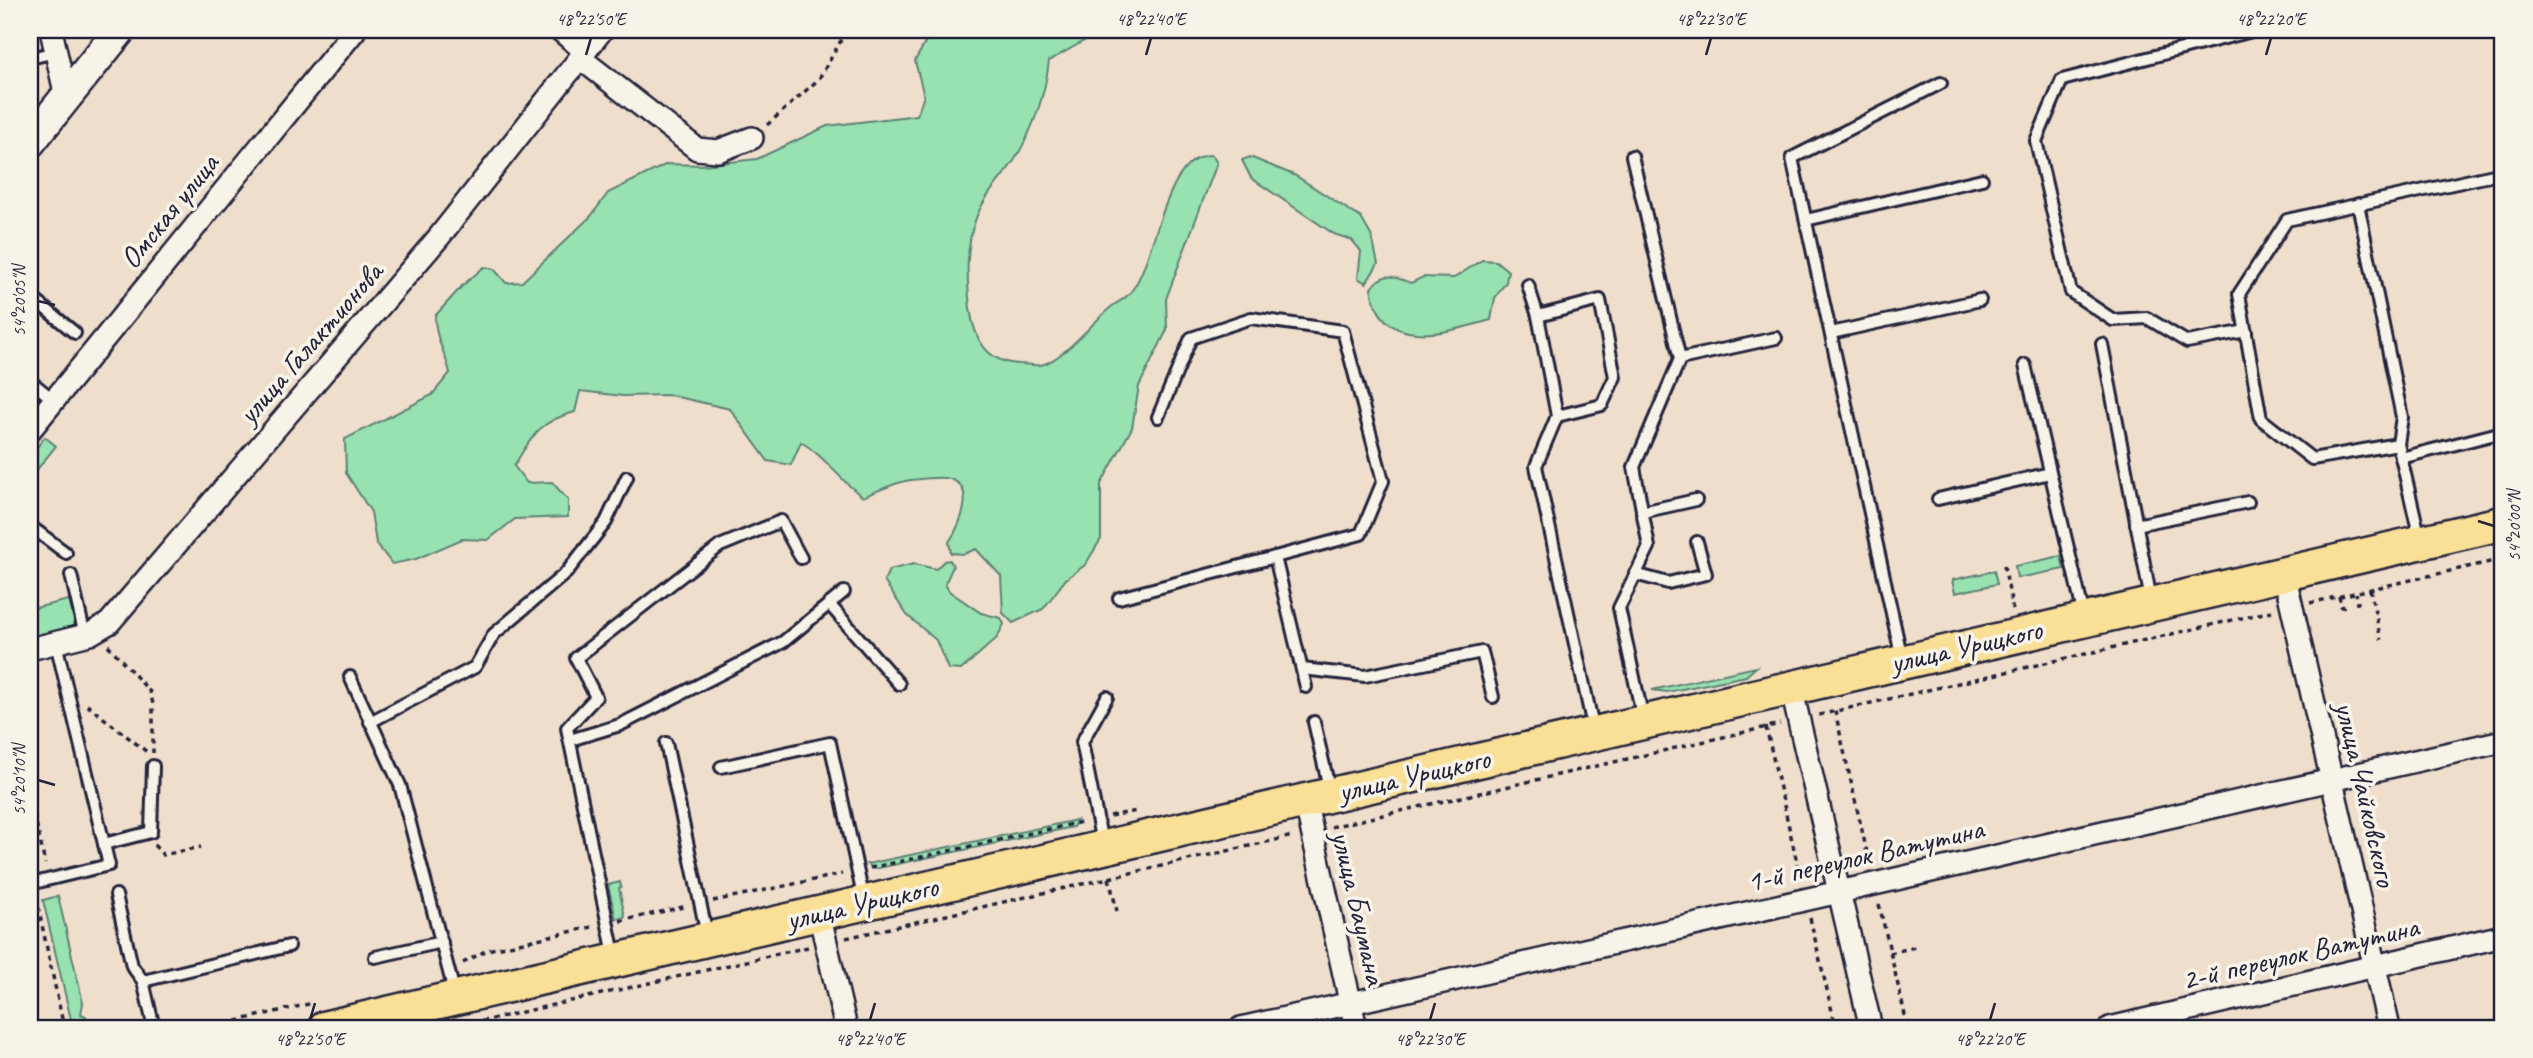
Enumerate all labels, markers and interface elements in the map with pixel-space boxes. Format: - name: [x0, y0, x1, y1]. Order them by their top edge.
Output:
- text: 48°22'50"E: [556, 8, 628, 30]
- text: 48°22'40"E: [1116, 8, 1188, 30]
- text: 48°22'30"E: [1676, 8, 1748, 30]
- text: 48°22'20"E: [2236, 8, 2308, 30]
- street label: Омская улица: [111, 144, 228, 276]
- street label: улица Галактионова: [228, 252, 393, 434]
- text: 54°20'05"N: [8, 262, 30, 336]
- text: 54°20'00"N: [2503, 487, 2525, 561]
- street label: улица Урицкого: [1885, 610, 2047, 682]
- street label: улица Чайковского: [2326, 696, 2406, 891]
- street label: улица Урицкого: [1333, 739, 1495, 811]
- text: 54°20'10"N: [8, 741, 30, 815]
- street label: 1-й переулок Ватутина: [1743, 809, 1989, 901]
- street label: улица Баумана: [1322, 825, 1396, 991]
- street label: улица Урицкого: [781, 867, 943, 939]
- street label: 2-й переулок Ватутина: [2178, 907, 2424, 999]
- text: 48°22'50"E: [275, 1028, 347, 1050]
- text: 48°22'40"E: [835, 1028, 907, 1050]
- text: 48°22'30"E: [1395, 1028, 1467, 1050]
- text: 48°22'20"E: [1955, 1028, 2027, 1050]

